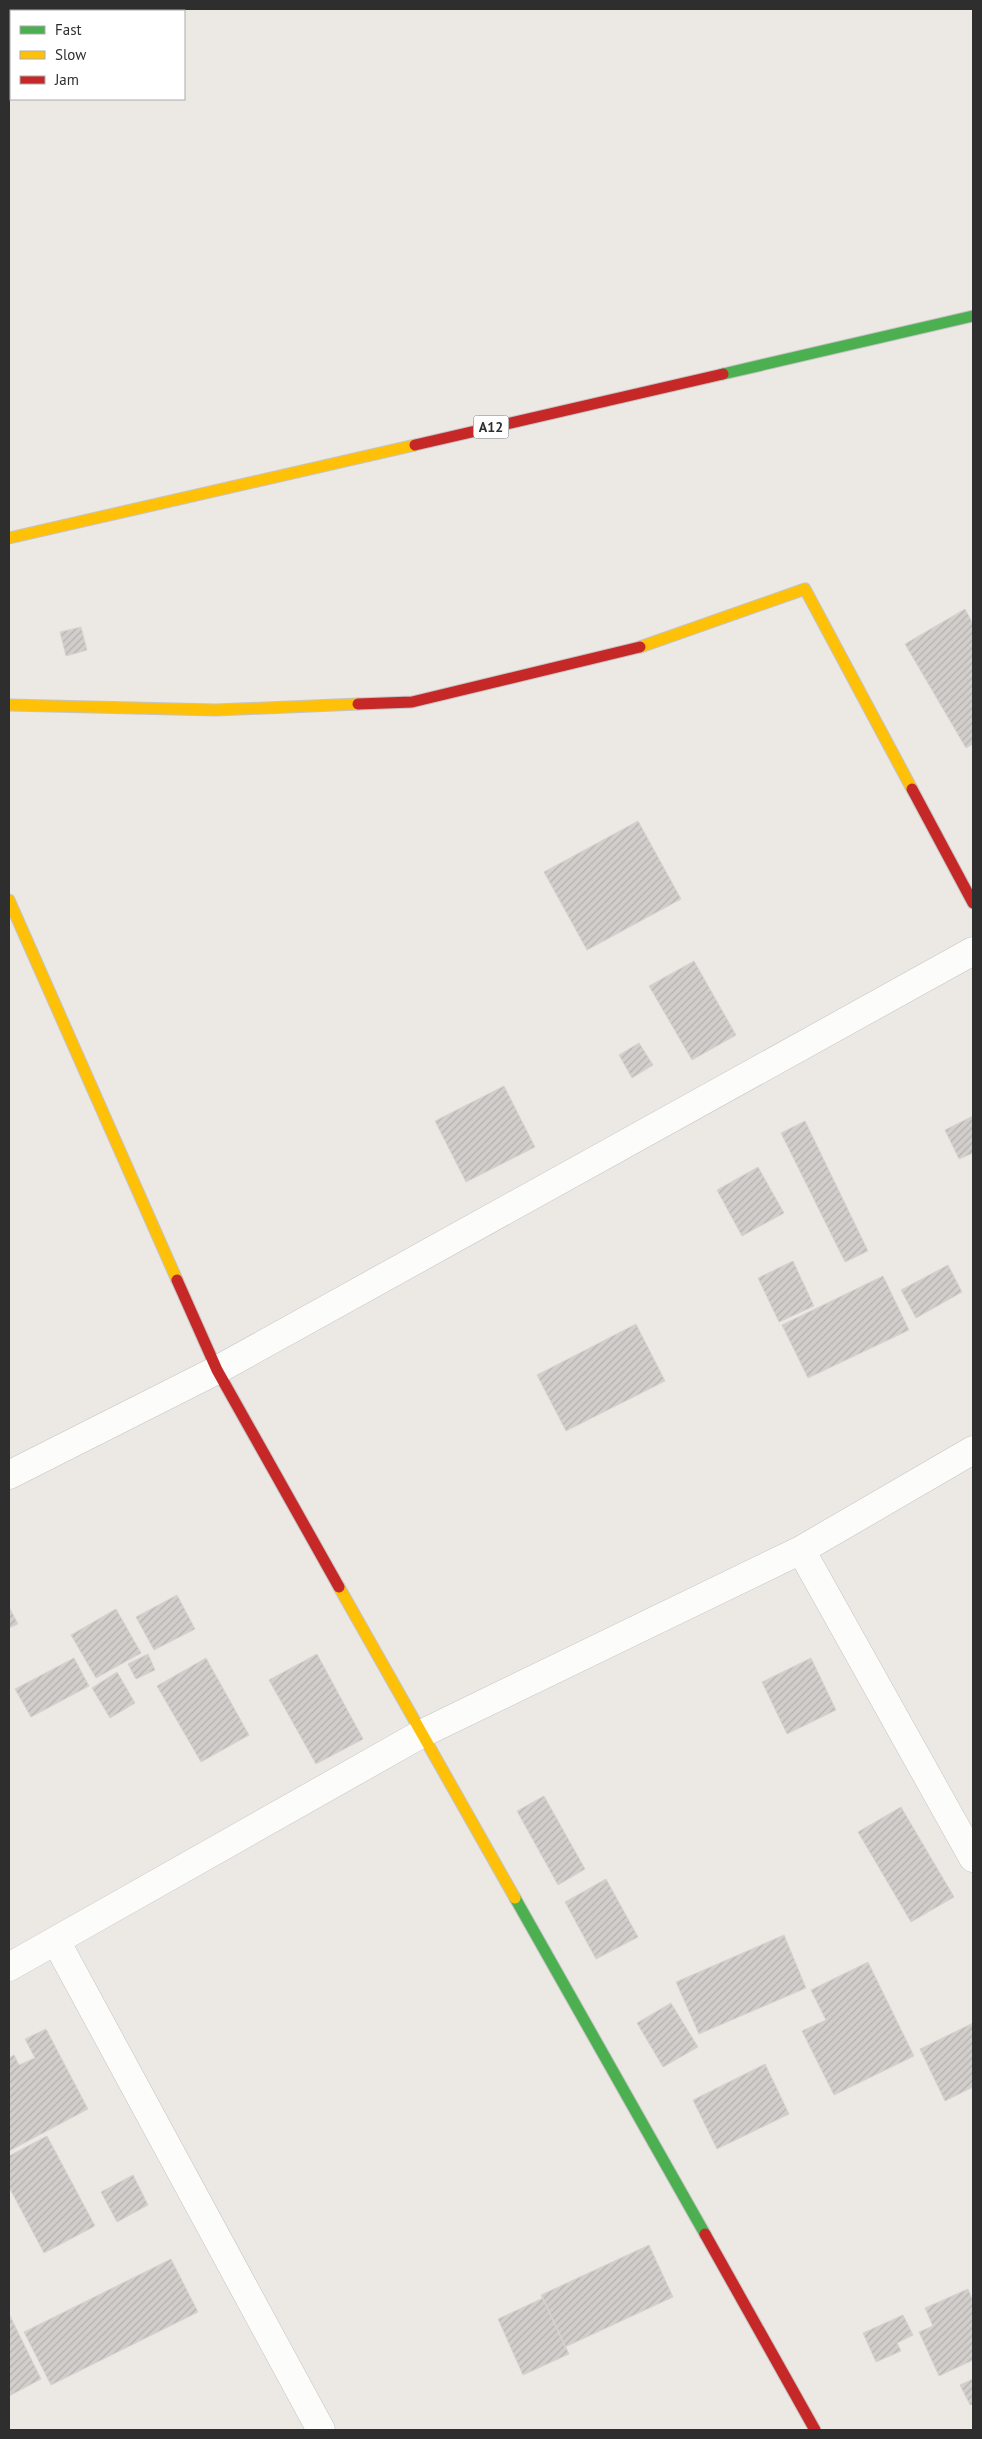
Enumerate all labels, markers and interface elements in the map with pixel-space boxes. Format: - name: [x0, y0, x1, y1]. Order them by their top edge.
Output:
- legend: [10, 10, 185, 100]
- text: Fast: [55, 20, 82, 39]
- text: Slow: [55, 45, 86, 64]
- text: Jam: [54, 70, 79, 89]
- road number: A12: [474, 416, 508, 438]

